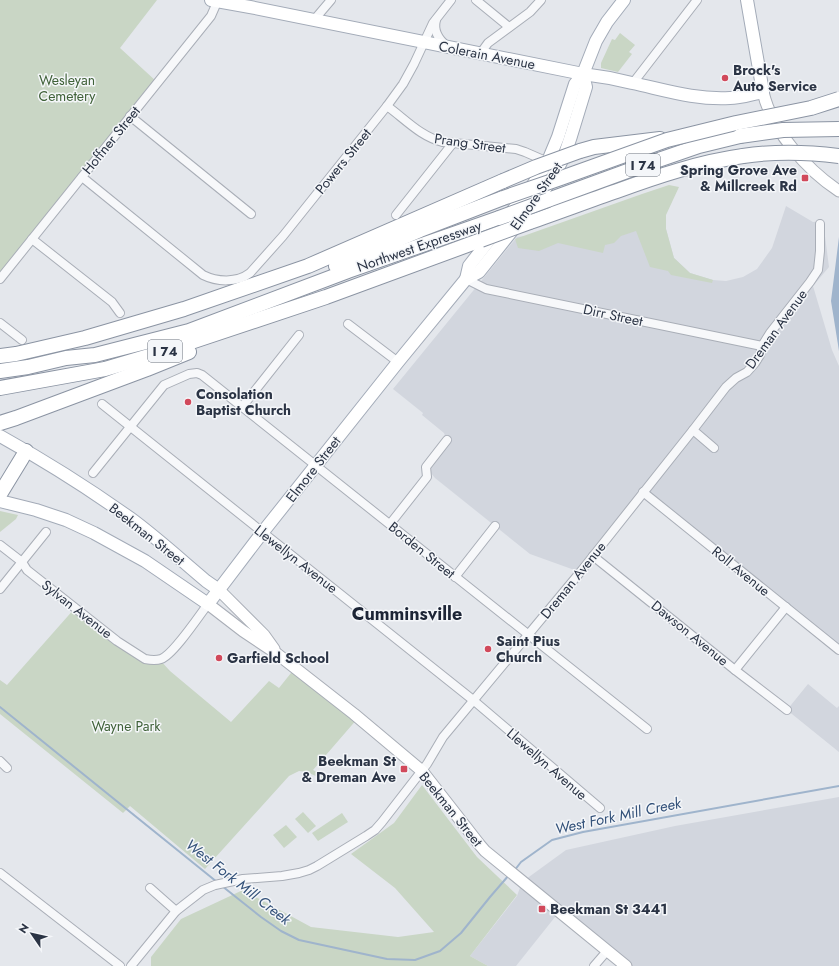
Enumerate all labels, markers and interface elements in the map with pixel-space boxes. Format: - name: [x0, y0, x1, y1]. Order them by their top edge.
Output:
- street label: Colerain Avenue: [437, 36, 537, 74]
- place label: Brock's Auto Service: [732, 60, 817, 96]
- park label: Wesleyan Cemetery: [39, 70, 96, 106]
- marker: Brock's Auto Service: [720, 73, 730, 83]
- street label: Hoffner Street: [77, 101, 145, 178]
- street label: Powers Street: [310, 123, 376, 198]
- street label: Prang Street: [433, 128, 508, 158]
- road number: I 74: [626, 154, 660, 176]
- street label: Elmore Street: [505, 157, 567, 234]
- place label: Spring Grove Ave & Millcreek Rd: [680, 160, 797, 196]
- marker: Spring Grove Ave & Millcreek Rd: [800, 173, 810, 183]
- street label: Northwest Expressway: [354, 215, 485, 277]
- street label: Dreman Avenue: [740, 285, 812, 373]
- street label: Dirr Street: [581, 299, 645, 331]
- road number: I 74: [148, 340, 182, 362]
- place label: Consolation Baptist Church: [196, 384, 291, 420]
- marker: Consolation Baptist Church: [183, 397, 193, 407]
- street label: Elmore Street: [281, 431, 346, 506]
- street label: Beekman Street: [105, 498, 190, 570]
- street label: Borden Street: [384, 517, 460, 583]
- street label: Llewellyn Avenue: [250, 520, 342, 598]
- street label: Dreman Avenue: [536, 537, 610, 623]
- street label: Roll Avenue: [708, 541, 774, 601]
- street label: Sylvan Avenue: [37, 575, 117, 643]
- street label: Dawson Avenue: [647, 596, 733, 670]
- district label: Cumminsville: [352, 601, 462, 627]
- place label: Saint Pius Church: [496, 631, 560, 667]
- marker: Saint Pius Church: [483, 644, 493, 654]
- place label: Garfield School: [227, 648, 329, 668]
- marker: Garfield School: [214, 653, 224, 663]
- park label: Wayne Park: [92, 716, 161, 736]
- street label: Llewellyn Avenue: [502, 723, 592, 805]
- place label: Beekman St & Dreman Ave: [301, 751, 397, 787]
- marker: Beekman St & Dreman Ave: [399, 764, 409, 774]
- street label: Beekman Street: [415, 767, 488, 851]
- water label: West Fork Mill Creek: [553, 792, 684, 840]
- water label: West Fork Mill Creek: [181, 834, 296, 930]
- place label: Beekman St 3441: [550, 899, 667, 919]
- marker: Beekman St 3441: [537, 904, 547, 914]
- north arrow: [12, 914, 52, 954]
- text: N: [15, 920, 33, 937]

